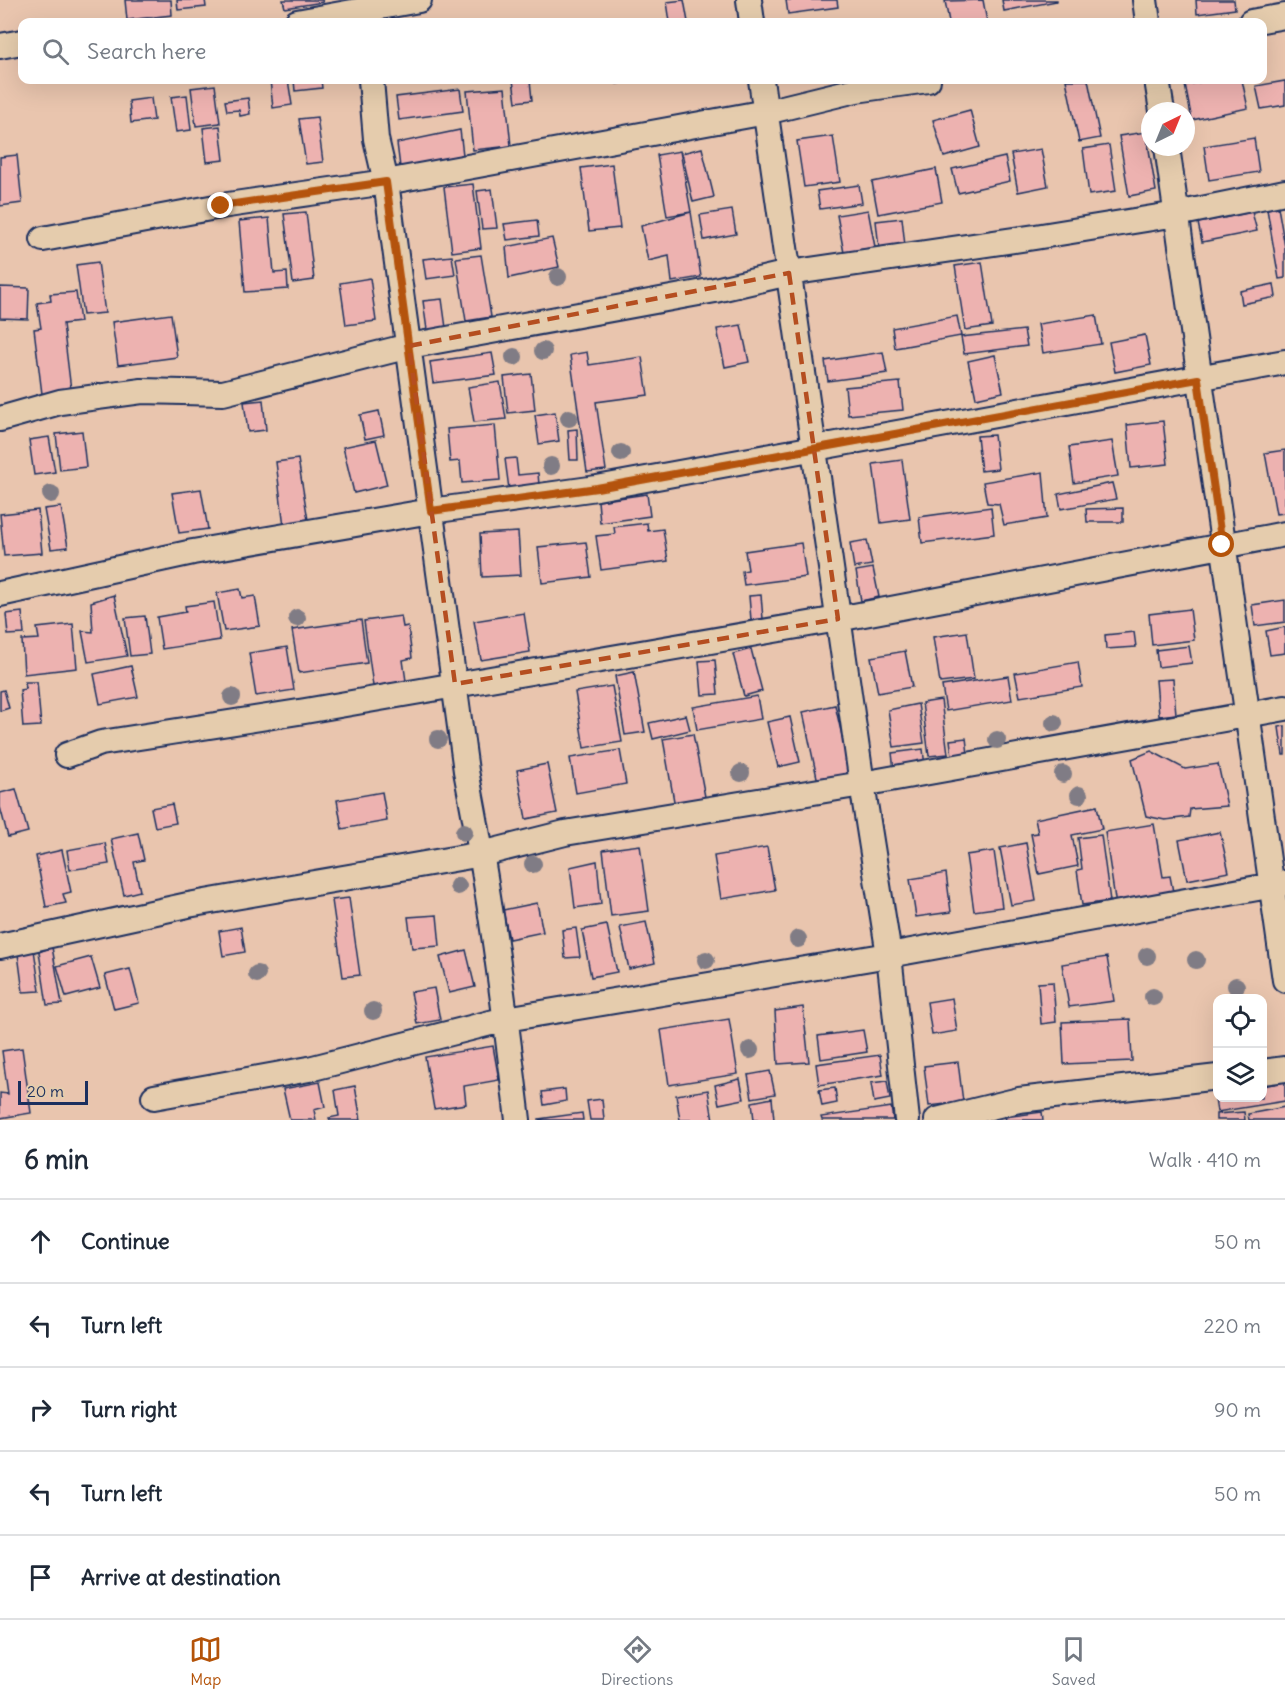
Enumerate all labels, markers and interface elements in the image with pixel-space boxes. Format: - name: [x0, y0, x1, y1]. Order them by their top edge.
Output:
- search box: [18, 18, 1267, 84]
- icon: search: [39, 35, 72, 68]
- text: Search here: [87, 37, 206, 65]
- north arrow: [1141, 102, 1195, 156]
- route end: [207, 192, 233, 218]
- route start: [1208, 531, 1234, 557]
- map controls: [1213, 994, 1267, 1102]
- button: locate: [1213, 994, 1267, 1048]
- button: layers: [1213, 1048, 1267, 1102]
- scale bar: [18, 1078, 88, 1106]
- text: 20 m: [27, 1081, 64, 1101]
- text: 6 min: [24, 1143, 89, 1176]
- text: Walk · 410 m: [1149, 1147, 1261, 1172]
- icon: ahead: [24, 1225, 57, 1258]
- text: Continue: [81, 1227, 170, 1255]
- text: 50 m: [1214, 1229, 1261, 1254]
- icon: left: [24, 1309, 57, 1342]
- text: Turn left: [81, 1311, 162, 1339]
- text: 220 m: [1204, 1313, 1261, 1338]
- icon: right: [24, 1393, 57, 1426]
- text: Turn right: [81, 1395, 177, 1423]
- text: 90 m: [1214, 1397, 1261, 1422]
- icon: left: [24, 1477, 57, 1510]
- text: Turn left: [81, 1479, 162, 1507]
- text: 50 m: [1214, 1481, 1261, 1506]
- icon: arrive: [24, 1561, 57, 1594]
- text: Arrive at destination: [81, 1563, 281, 1591]
- tab: Map: [189, 1633, 222, 1689]
- tab: Directions: [601, 1633, 673, 1689]
- tab: Saved: [1052, 1633, 1096, 1689]

